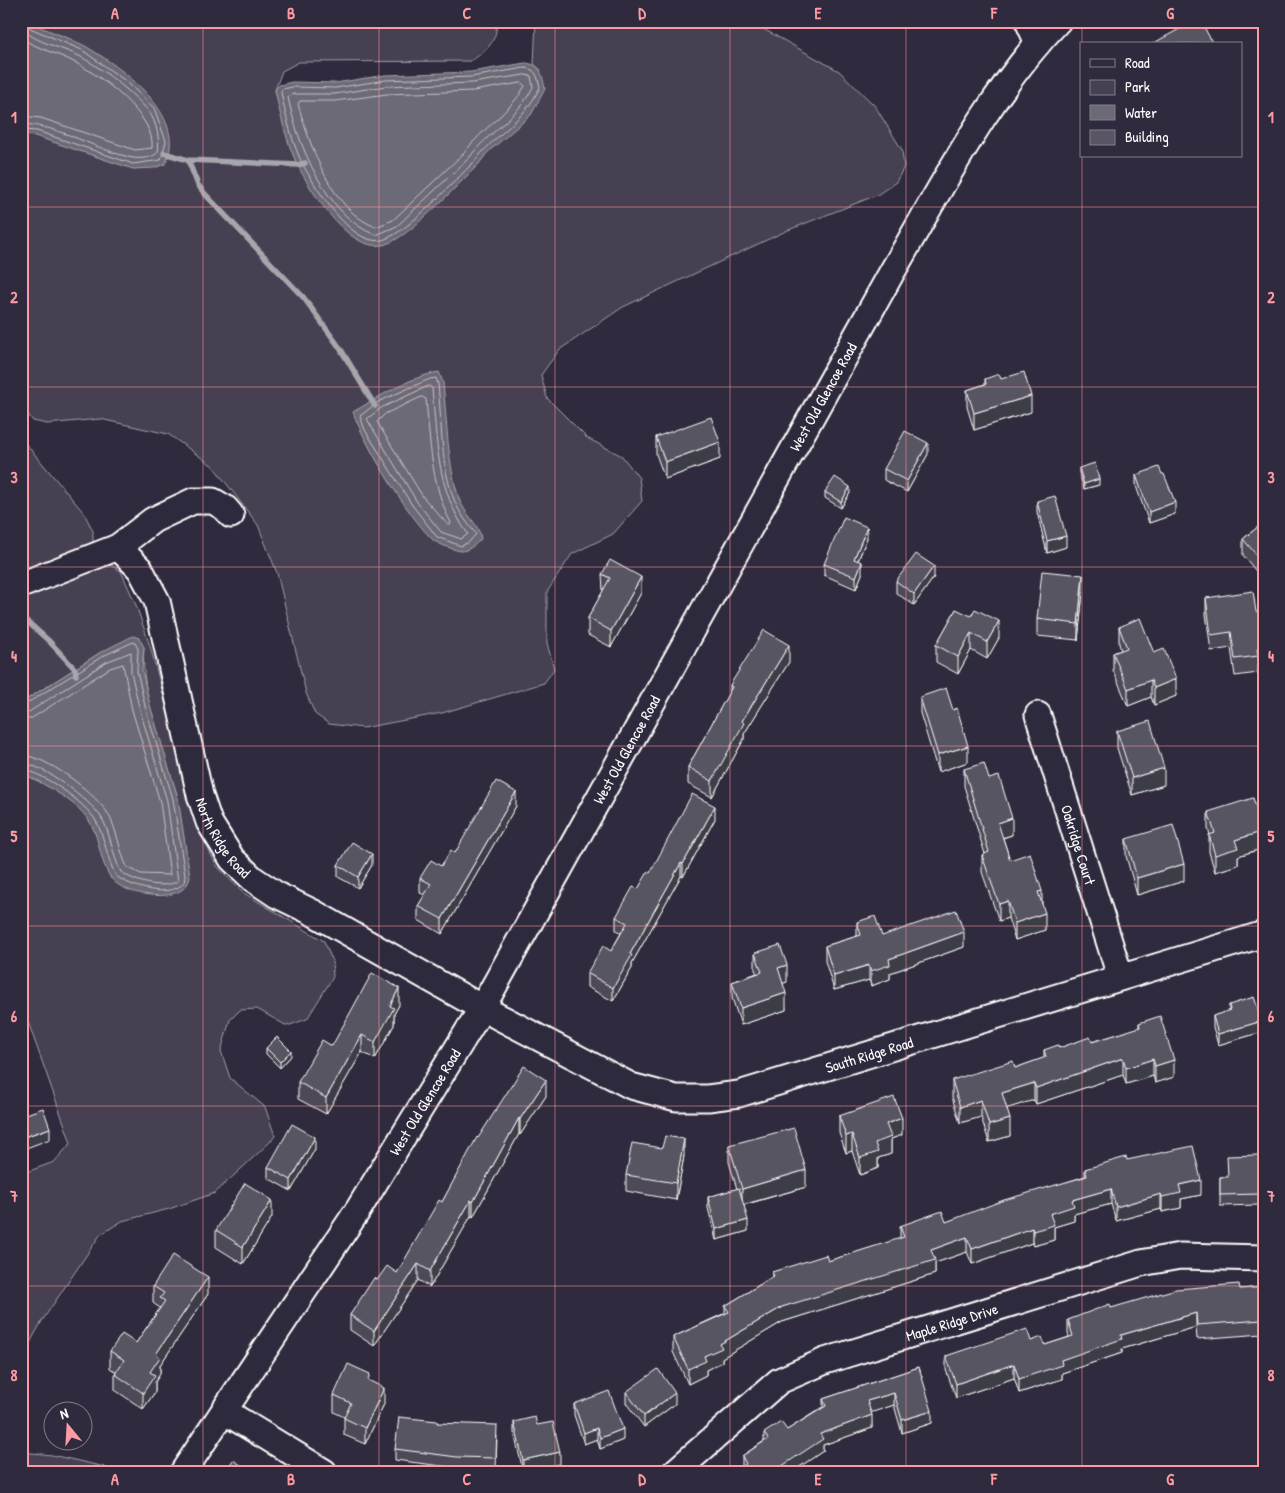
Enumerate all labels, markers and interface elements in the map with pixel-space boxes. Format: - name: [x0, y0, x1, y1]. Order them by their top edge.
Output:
- text: A: [111, 2, 119, 24]
- text: B: [287, 2, 295, 24]
- text: C: [463, 2, 472, 24]
- text: D: [638, 2, 646, 24]
- text: E: [814, 2, 822, 24]
- text: F: [990, 2, 998, 24]
- text: G: [1166, 2, 1174, 24]
- legend: [1080, 42, 1242, 158]
- text: Road: [1125, 52, 1150, 73]
- text: Park: [1125, 76, 1150, 97]
- text: Water: [1125, 102, 1157, 123]
- text: 1: [11, 106, 17, 128]
- text: 1: [1268, 106, 1274, 128]
- text: Building: [1125, 126, 1169, 147]
- text: 2: [10, 286, 18, 308]
- text: 2: [1267, 286, 1275, 308]
- street label: West Old Glencoe Road: [784, 338, 861, 455]
- text: 3: [10, 466, 18, 488]
- text: 3: [1267, 466, 1275, 488]
- text: 4: [11, 645, 17, 667]
- text: 4: [1268, 645, 1274, 667]
- street label: West Old Glencoe Road: [587, 691, 665, 808]
- street label: North Ridge Road: [191, 795, 256, 882]
- street label: Oakridge Court: [1056, 802, 1101, 888]
- text: 5: [11, 825, 18, 847]
- text: 5: [1268, 825, 1275, 847]
- text: 6: [11, 1005, 18, 1027]
- text: 6: [1268, 1005, 1275, 1027]
- street label: South Ridge Road: [823, 1031, 916, 1078]
- street label: West Old Glencoe Road: [384, 1045, 465, 1159]
- text: 7: [9, 1185, 18, 1207]
- text: 7: [1266, 1185, 1275, 1207]
- street label: Maple Ridge Drive: [903, 1298, 1000, 1346]
- text: 8: [11, 1364, 18, 1386]
- text: 8: [1268, 1364, 1275, 1386]
- north arrow: [42, 1400, 92, 1450]
- text: N: [57, 1403, 71, 1423]
- text: A: [111, 1468, 119, 1490]
- text: B: [287, 1468, 295, 1490]
- text: C: [463, 1468, 472, 1490]
- text: D: [638, 1468, 646, 1490]
- text: E: [814, 1468, 822, 1490]
- text: F: [990, 1468, 998, 1490]
- text: G: [1166, 1468, 1174, 1490]

